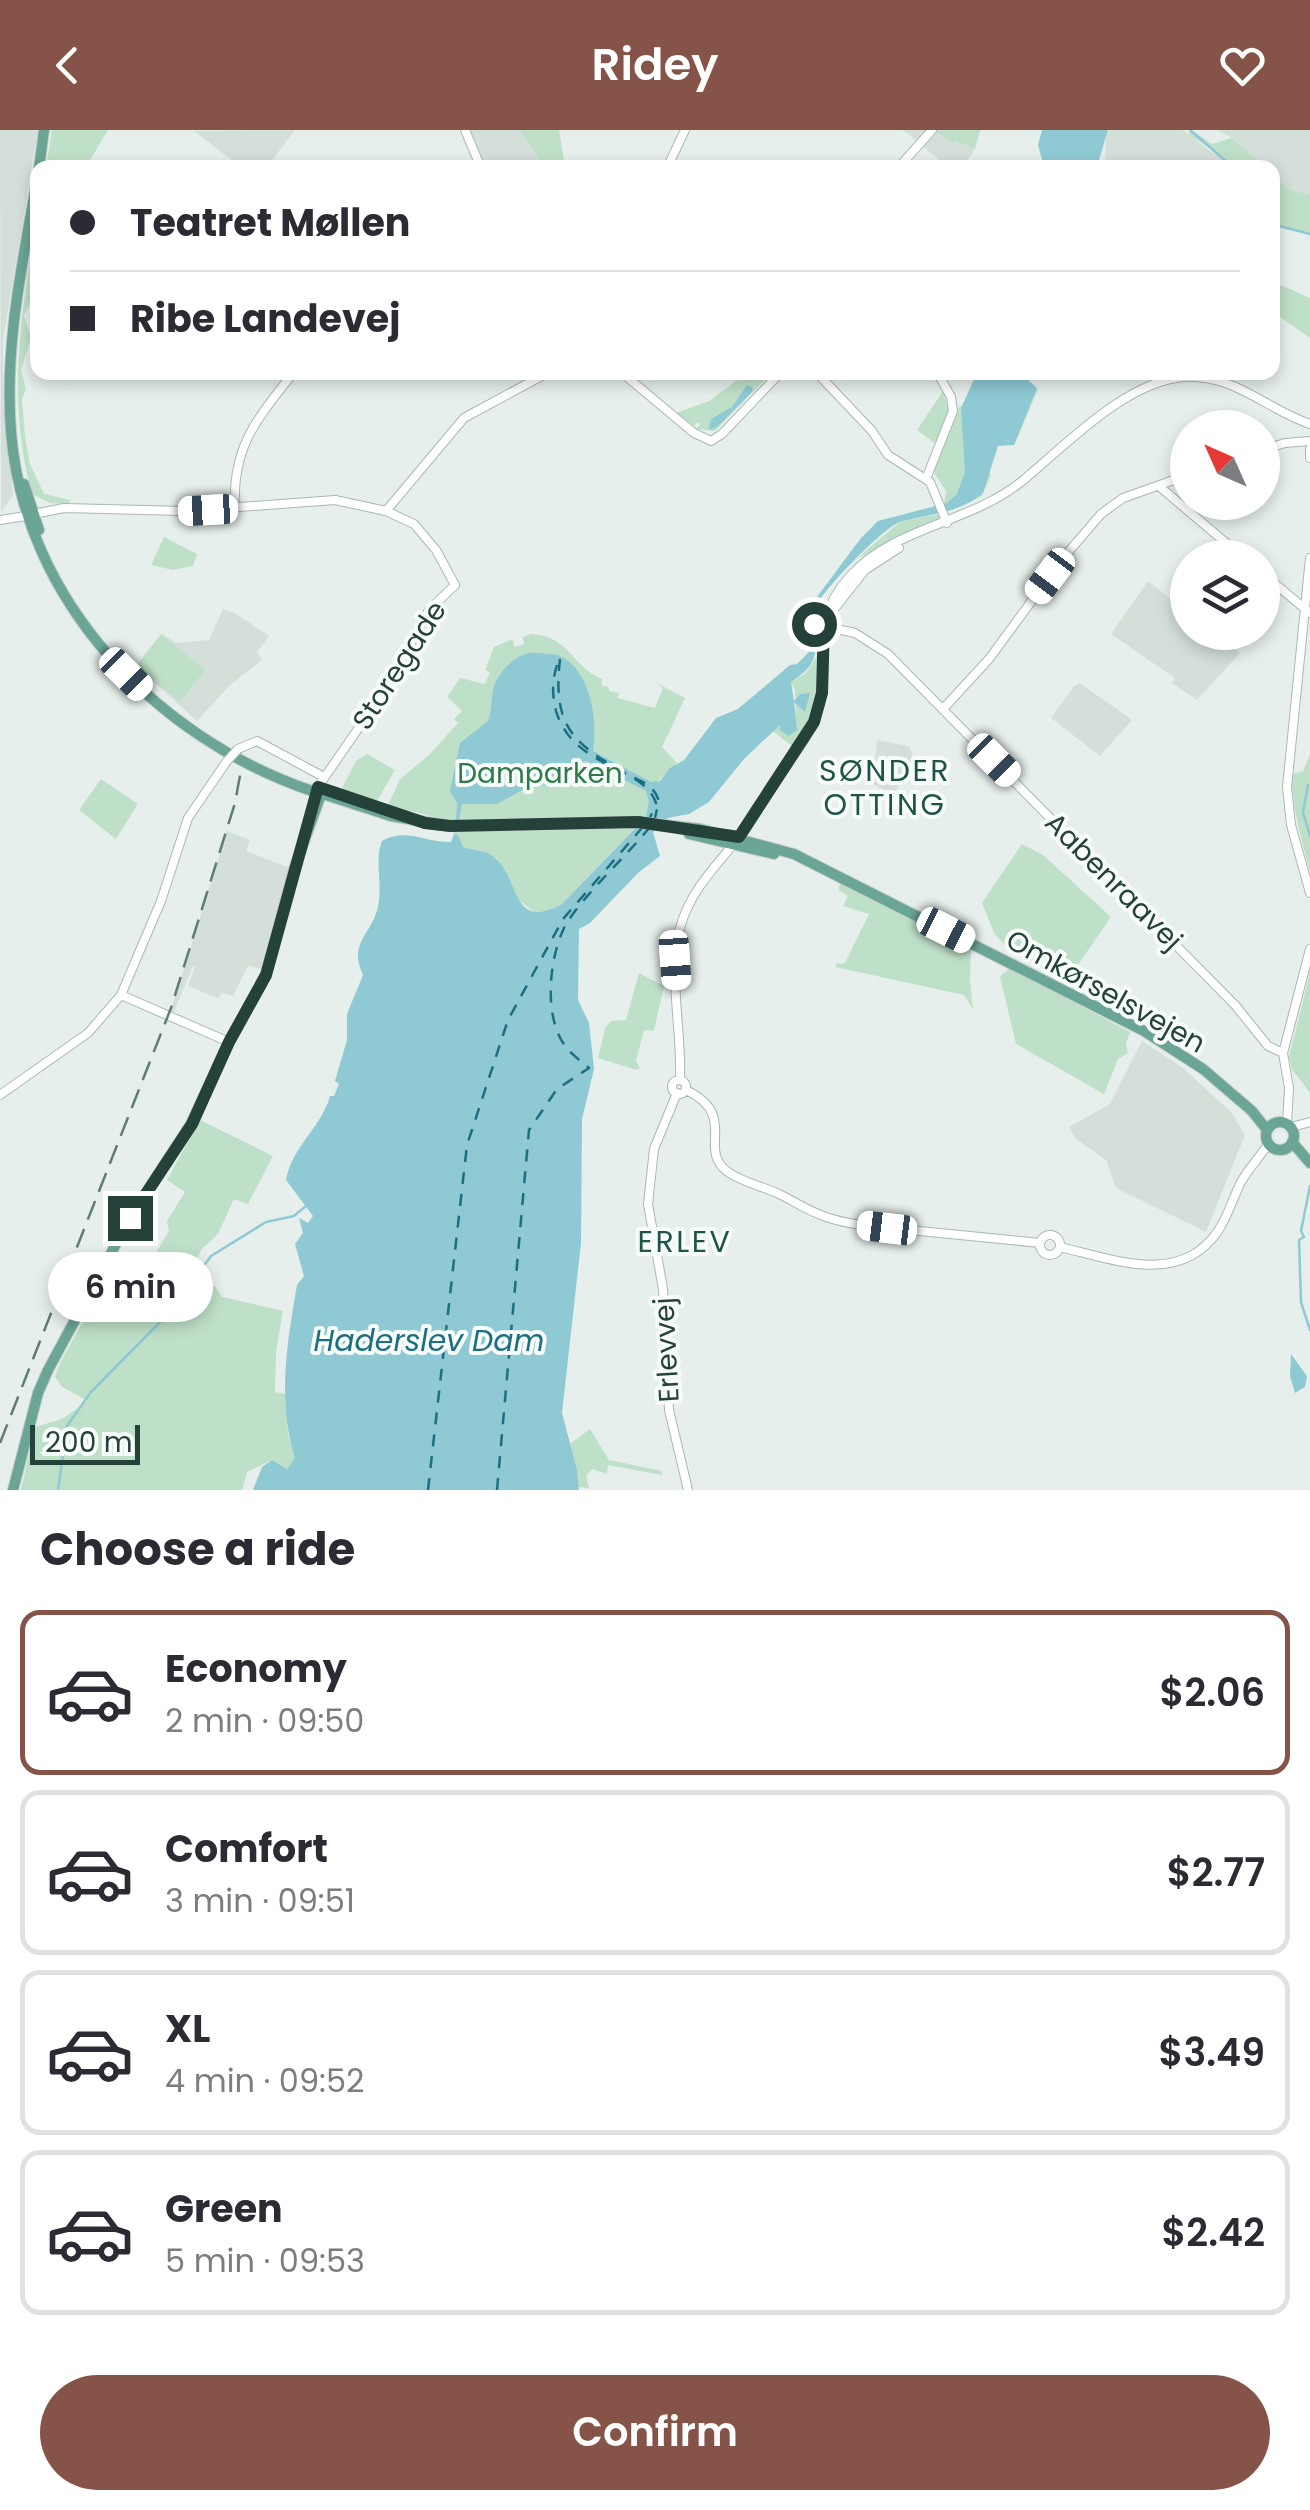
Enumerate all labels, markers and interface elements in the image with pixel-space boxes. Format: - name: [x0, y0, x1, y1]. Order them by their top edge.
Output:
- text: Ridey: [592, 33, 718, 96]
- icon: back: [40, 38, 95, 93]
- icon: heart: [1215, 38, 1270, 93]
- text: Teatret Møllen: [130, 196, 410, 249]
- text: Ribe Landevej: [130, 292, 400, 345]
- north arrow: [1170, 410, 1280, 520]
- map controls: [1170, 410, 1280, 650]
- car: [177, 493, 239, 527]
- button: layers: [1170, 540, 1280, 650]
- car: [1020, 543, 1080, 609]
- street label: Storegade: [343, 593, 456, 737]
- route start: [792, 602, 837, 647]
- car: [94, 642, 158, 706]
- car: [962, 728, 1026, 792]
- district label: SØNDER OTTING: [819, 749, 951, 826]
- park label: Damparken: [457, 754, 623, 793]
- street label: Aabenraavej: [1036, 804, 1191, 959]
- car: [912, 903, 980, 957]
- street label: Omkørselsvejen: [999, 920, 1212, 1062]
- car: [658, 929, 692, 991]
- route end: [108, 1196, 153, 1241]
- car: [855, 1209, 919, 1247]
- district label: ERLEV: [638, 1220, 732, 1263]
- callout: 6 min: [48, 1253, 212, 1323]
- text: 6 min: [85, 1264, 176, 1309]
- street label: Erlevvej: [644, 1297, 689, 1403]
- water label: Haderslev Dam: [314, 1319, 544, 1362]
- scale bar: [30, 1420, 140, 1464]
- text: 200 m: [45, 1423, 133, 1462]
- text: Choose a ride: [40, 1518, 355, 1581]
- text: Economy: [165, 1642, 347, 1695]
- icon: car: [45, 1648, 135, 1738]
- text: $2.06: [1160, 1666, 1265, 1719]
- text: 2 min · 09:50: [165, 1698, 364, 1743]
- text: Comfort: [165, 1822, 328, 1875]
- icon: car: [45, 1828, 135, 1918]
- text: $2.77: [1167, 1846, 1265, 1899]
- text: 3 min · 09:51: [165, 1878, 355, 1923]
- text: XL: [165, 2002, 210, 2055]
- icon: car: [45, 2008, 135, 2098]
- text: $3.49: [1159, 2026, 1265, 2079]
- text: 4 min · 09:52: [165, 2058, 364, 2103]
- text: Green: [165, 2182, 283, 2235]
- icon: car: [45, 2188, 135, 2278]
- text: $2.42: [1162, 2206, 1265, 2259]
- text: 5 min · 09:53: [165, 2238, 365, 2283]
- button: Confirm: [40, 2375, 1270, 2490]

